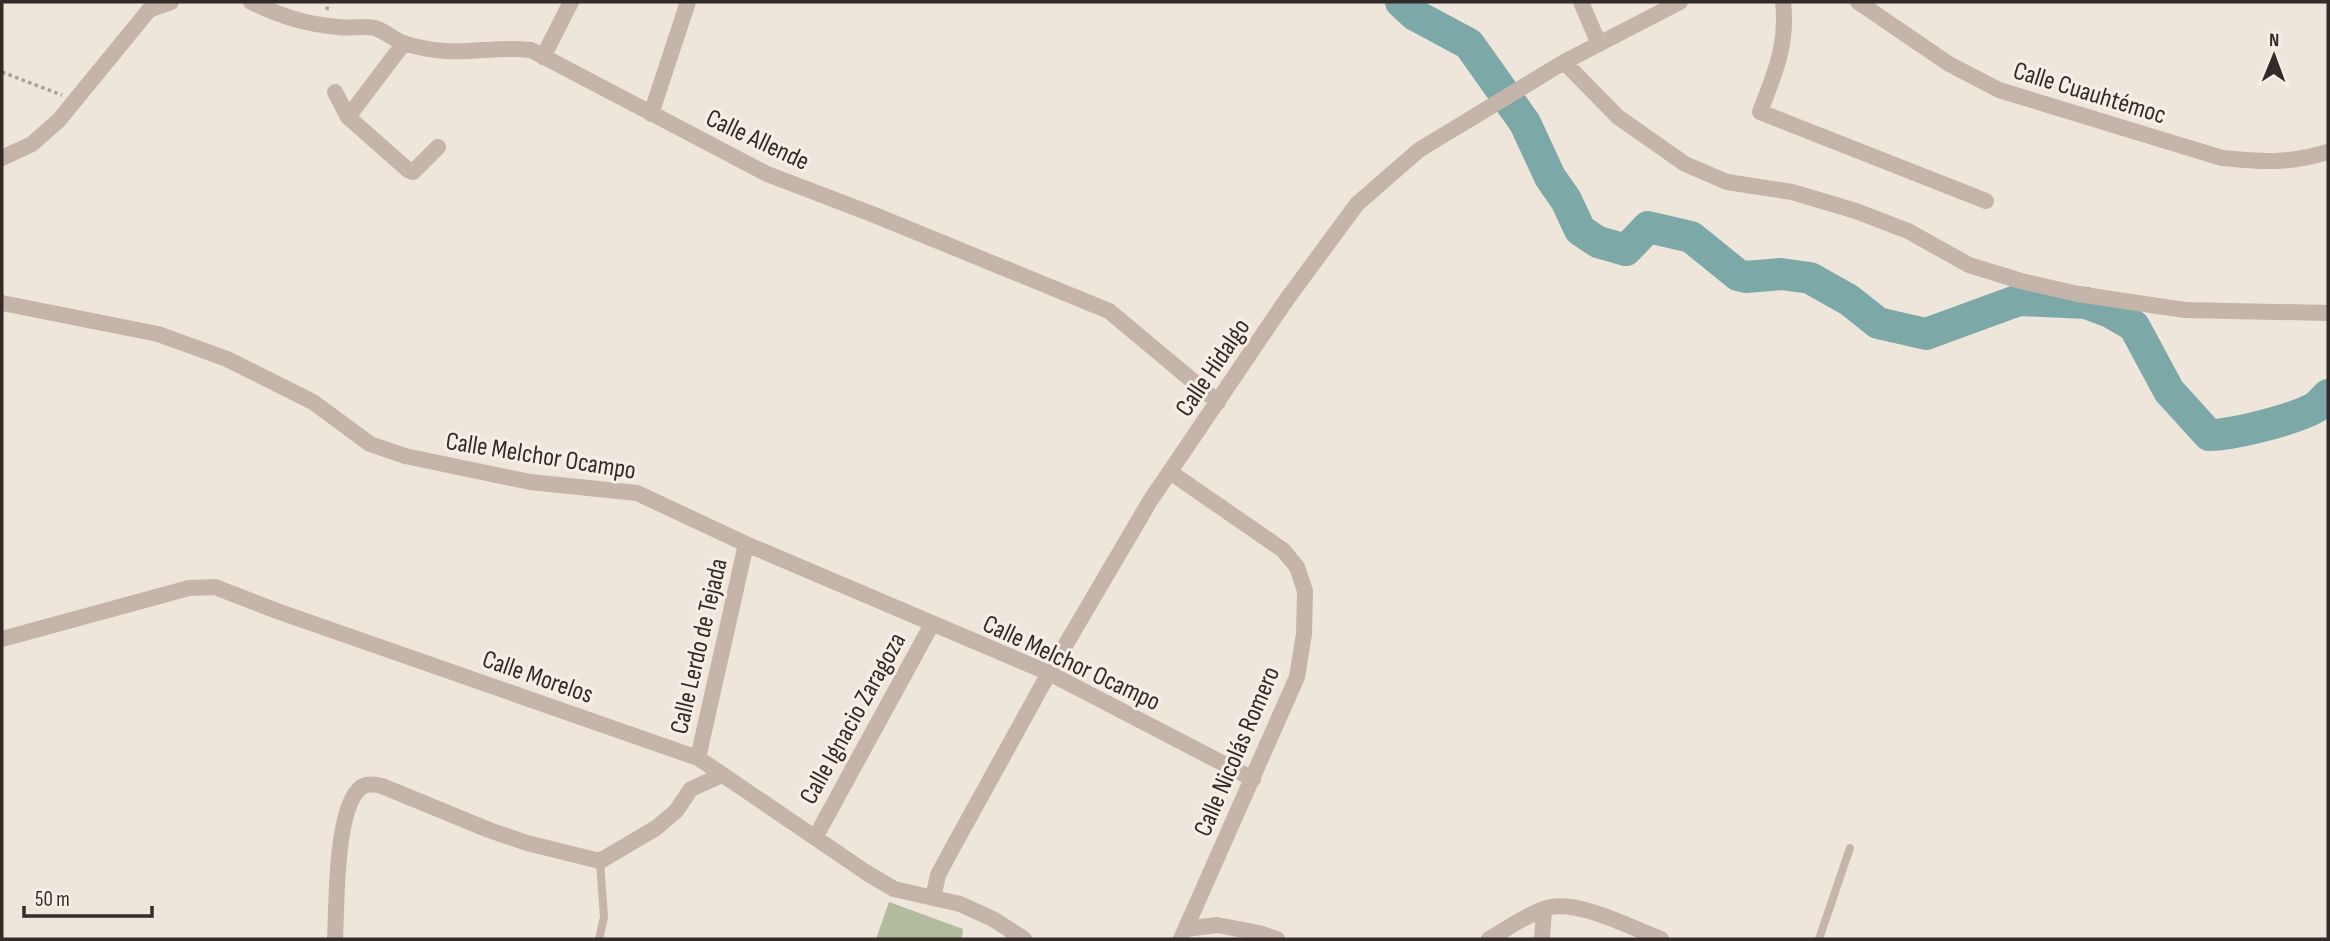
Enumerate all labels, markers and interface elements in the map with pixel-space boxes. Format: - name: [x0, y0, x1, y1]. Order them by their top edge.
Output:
- north arrow: [2239, 21, 2309, 91]
- text: N: [2269, 29, 2280, 52]
- street label: Calle Cuauhtémoc: [2009, 56, 2170, 131]
- street label: Calle Allende: [701, 103, 814, 178]
- street label: Calle Hidalgo: [1169, 313, 1257, 423]
- street label: Calle Melchor Ocampo: [443, 426, 638, 487]
- street label: Calle Lerdo de Tejada: [664, 556, 735, 737]
- street label: Calle Melchor Ocampo: [978, 609, 1165, 718]
- street label: Calle Ignacio Zaragoza: [793, 628, 913, 810]
- street label: Calle Morelos: [478, 644, 597, 711]
- street label: Calle Nicolás Romero: [1188, 662, 1287, 841]
- scale bar: [24, 874, 152, 918]
- text: 50 m: [35, 887, 70, 912]

